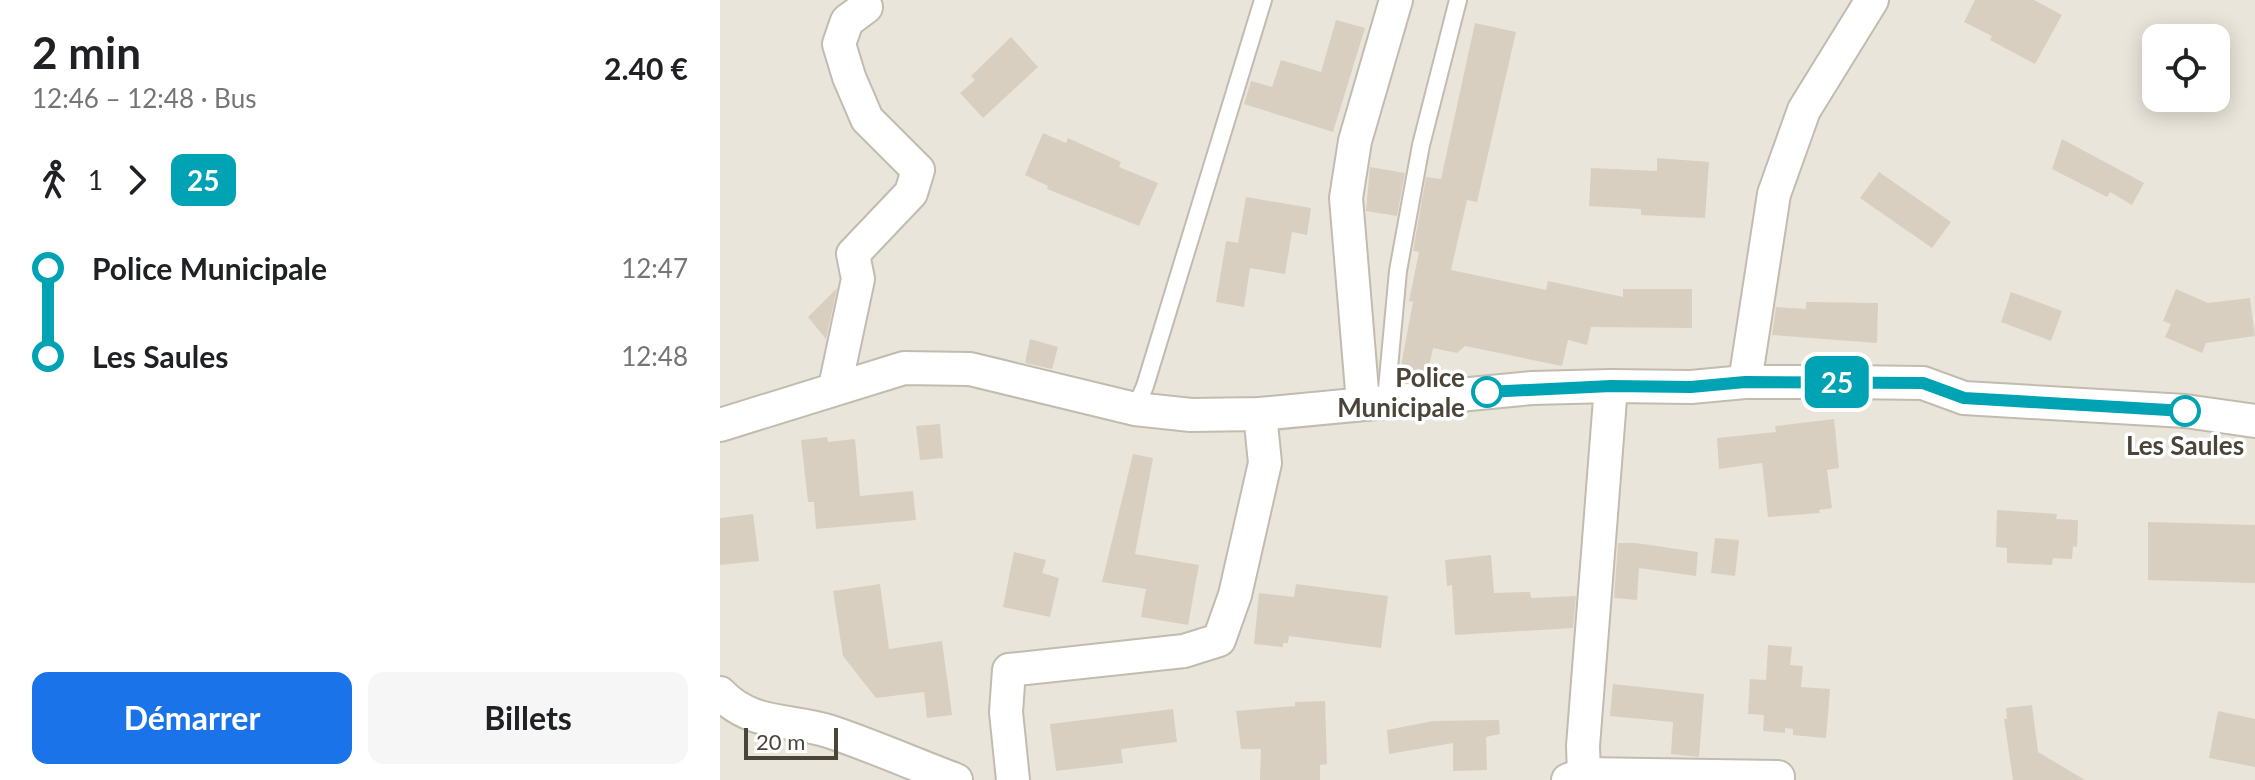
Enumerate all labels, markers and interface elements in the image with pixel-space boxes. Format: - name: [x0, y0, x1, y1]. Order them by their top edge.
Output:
- map controls: [2142, 24, 2230, 112]
- button: locate: [2142, 24, 2230, 112]
- text: 2 min: [32, 26, 141, 78]
- text: 2.40 €: [604, 50, 688, 86]
- text: 12:46 – 12:48 · Bus: [32, 82, 256, 114]
- icon: walk: [32, 158, 76, 202]
- icon: forward: [115, 158, 159, 202]
- text: 25: [187, 163, 220, 197]
- text: 1: [88, 164, 103, 196]
- text: Police Municipale: [92, 250, 327, 286]
- text: 12:47: [621, 252, 688, 284]
- text: Les Saules: [92, 338, 228, 374]
- text: 12:48: [621, 340, 688, 372]
- line badge: 25: [1801, 356, 1873, 408]
- place label: Police Municipale: [1337, 361, 1465, 423]
- text: 25: [1821, 365, 1853, 399]
- marker: Police Municipale: [1472, 377, 1502, 407]
- marker: Les Saules: [2170, 396, 2200, 426]
- place label: Les Saules: [2126, 429, 2244, 461]
- button: Démarrer: [32, 672, 352, 764]
- button: Billets: [368, 672, 688, 764]
- scale bar: [744, 724, 838, 760]
- text: 20 m: [756, 728, 805, 755]

